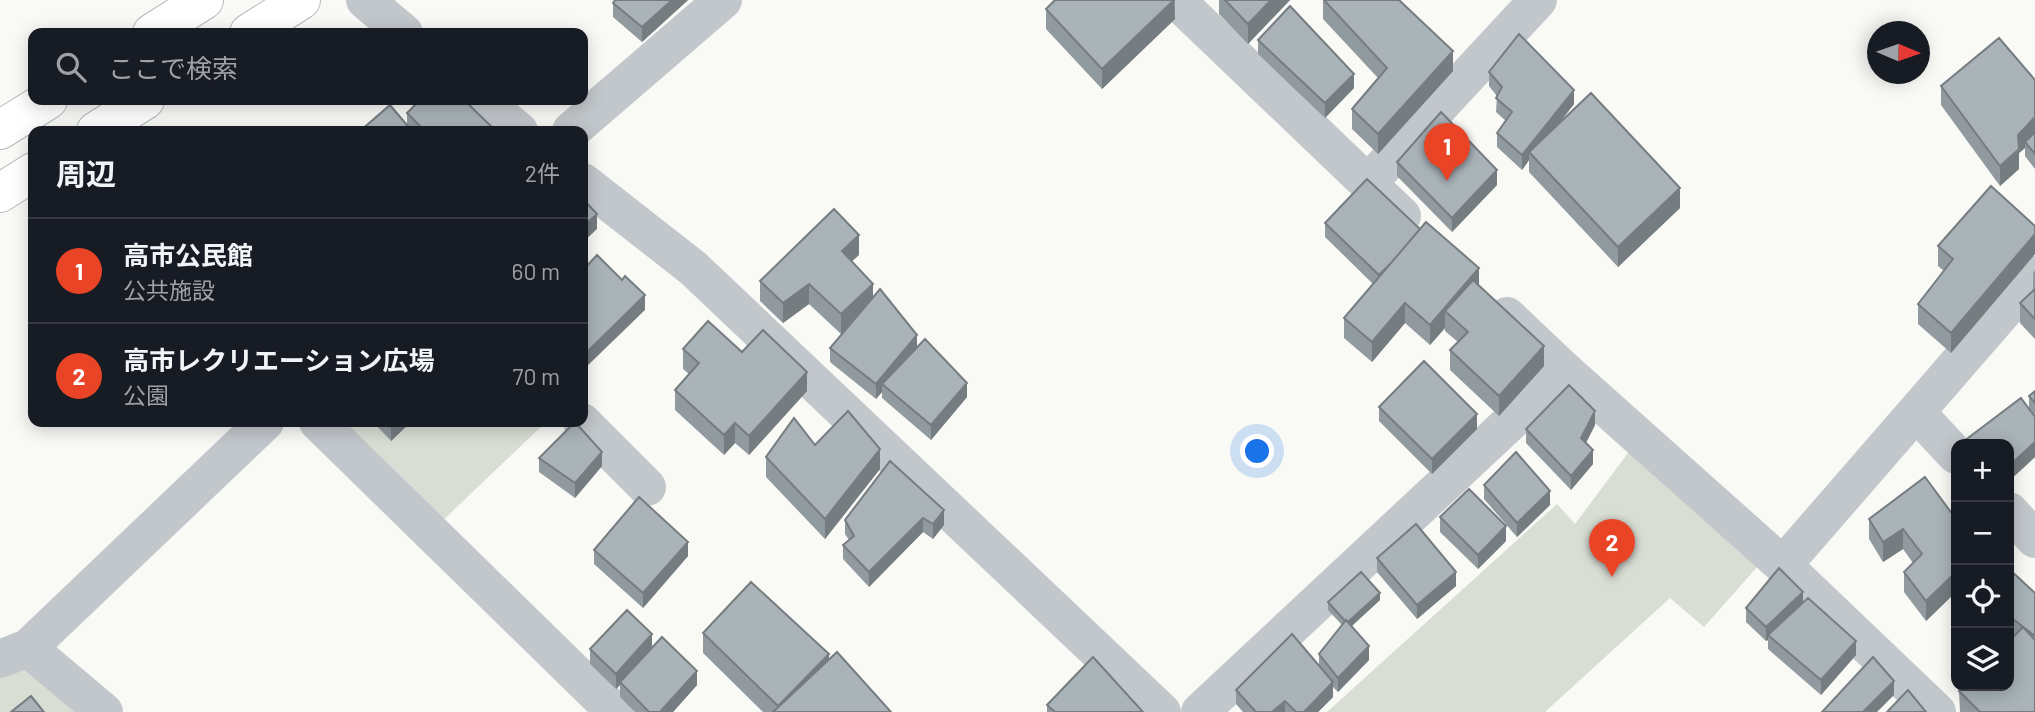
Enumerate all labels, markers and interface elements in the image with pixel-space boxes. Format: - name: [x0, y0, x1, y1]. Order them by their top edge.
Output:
- north arrow: [1867, 21, 1930, 84]
- search box: [28, 28, 588, 105]
- icon: search: [52, 48, 90, 86]
- text: ここで検索: [108, 52, 238, 83]
- pin: 1: [1424, 123, 1470, 181]
- text: 周辺: [56, 155, 116, 191]
- text: 2件: [525, 159, 560, 187]
- text: 高市公民館: [123, 239, 253, 270]
- text: 1: [75, 257, 83, 285]
- text: 60 m: [512, 257, 560, 285]
- text: 公共施設: [123, 276, 215, 304]
- text: 高市レクリエーション広場: [123, 344, 434, 375]
- text: 2: [73, 362, 85, 390]
- text: 70 m: [513, 362, 560, 390]
- text: 公園: [123, 381, 169, 409]
- your location: [1240, 434, 1274, 468]
- map controls: [1951, 439, 2014, 691]
- button: +: [1951, 439, 2014, 502]
- button: −: [1951, 502, 2014, 565]
- pin: 2: [1589, 519, 1635, 577]
- button: locate: [1951, 565, 2014, 628]
- button: layers: [1951, 628, 2014, 691]

